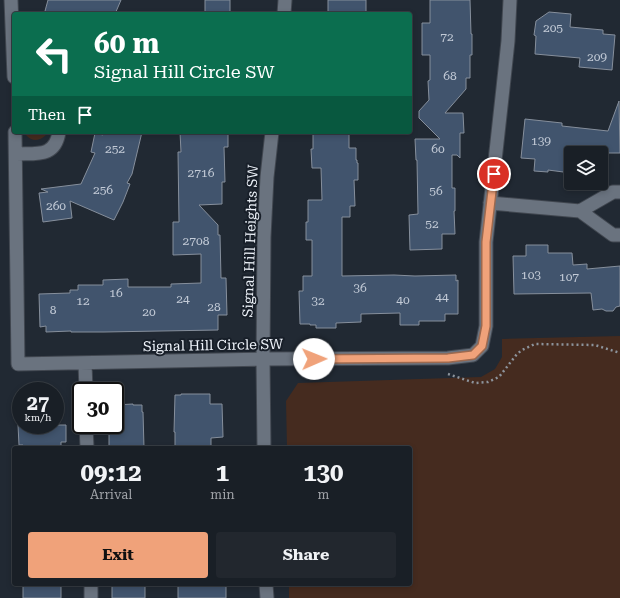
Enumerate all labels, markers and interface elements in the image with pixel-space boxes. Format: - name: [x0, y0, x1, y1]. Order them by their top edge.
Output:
- house number: 205: [543, 21, 563, 35]
- text: 60 m: [94, 27, 159, 60]
- icon: left: [28, 28, 80, 80]
- house number: 72: [440, 30, 454, 44]
- house number: 209: [587, 50, 607, 64]
- text: Signal Hill Circle SW: [94, 61, 274, 82]
- house number: 68: [443, 69, 457, 83]
- icon: arrive: [74, 104, 96, 126]
- text: Then: [28, 106, 66, 124]
- house number: 139: [531, 134, 551, 148]
- house number: 252: [105, 142, 125, 156]
- house number: 60: [431, 142, 445, 156]
- map controls: [564, 146, 608, 190]
- button: layers: [564, 146, 608, 190]
- pin: [477, 157, 511, 191]
- icon: arrive: [483, 163, 505, 185]
- street label: Signal Hill Heights SW: [239, 164, 261, 318]
- house number: 2716: [188, 166, 215, 180]
- house number: 256: [93, 183, 113, 197]
- house number: 56: [429, 184, 443, 198]
- house number: 260: [46, 199, 66, 213]
- house number: 52: [425, 217, 439, 231]
- house number: 2708: [183, 234, 210, 248]
- house number: 103: [521, 268, 541, 282]
- house number: 107: [559, 270, 579, 284]
- house number: 36: [353, 281, 367, 295]
- house number: 16: [109, 286, 123, 300]
- house number: 44: [435, 290, 449, 304]
- house number: 24: [176, 292, 190, 306]
- house number: 40: [396, 293, 410, 307]
- house number: 12: [76, 294, 90, 308]
- house number: 32: [311, 294, 325, 308]
- house number: 28: [207, 300, 221, 314]
- house number: 8: [50, 303, 57, 317]
- house number: 20: [142, 305, 156, 319]
- street label: Signal Hill Circle SW: [143, 336, 284, 354]
- position arrow: [293, 338, 335, 380]
- speed limit sign: 30: [72, 382, 124, 434]
- text: 27: [27, 391, 49, 415]
- text: km/h: [25, 412, 51, 423]
- text: 09:12: [81, 459, 142, 487]
- text: 1: [216, 459, 229, 487]
- text: 130: [303, 459, 344, 487]
- text: Arrival: [90, 487, 132, 502]
- text: min: [210, 487, 235, 502]
- text: m: [317, 487, 329, 502]
- button: Exit: [28, 532, 208, 578]
- button: Share: [216, 532, 396, 578]

